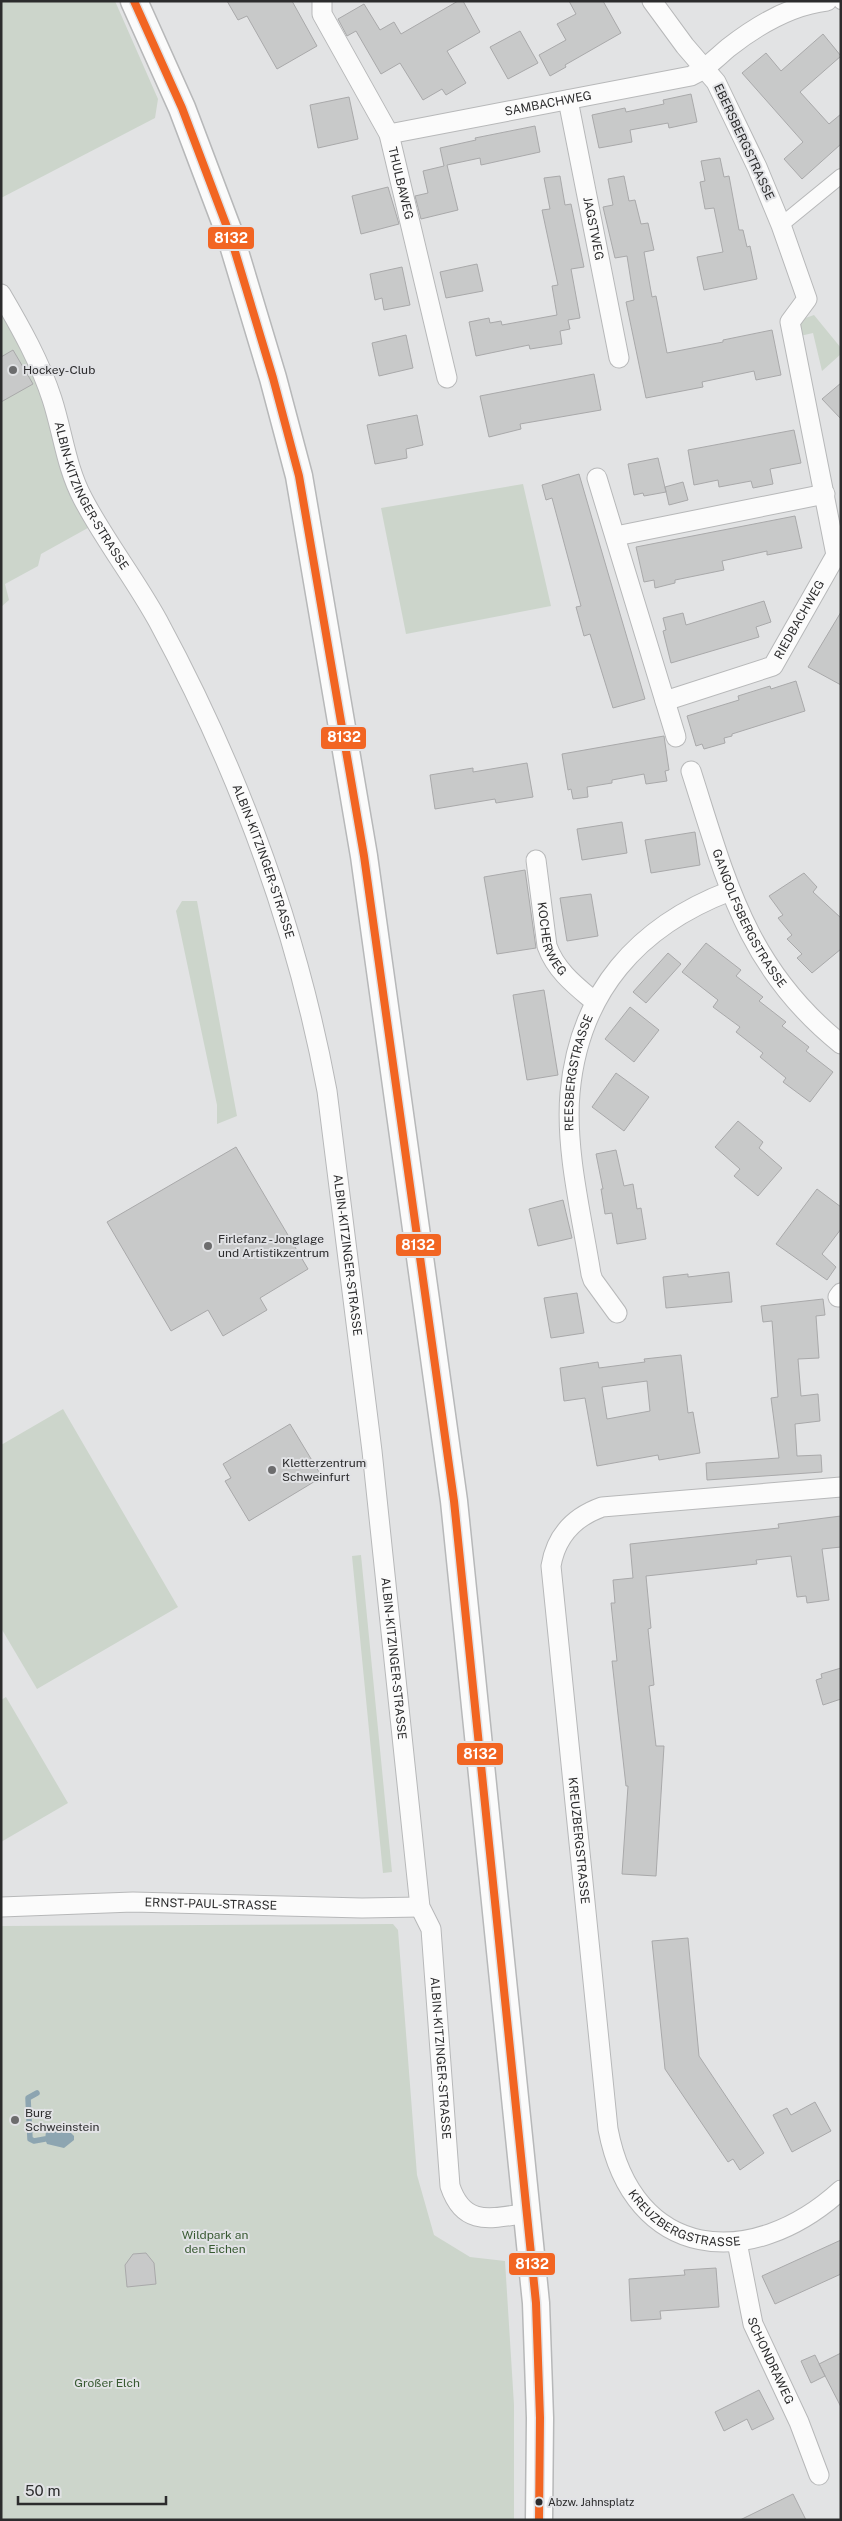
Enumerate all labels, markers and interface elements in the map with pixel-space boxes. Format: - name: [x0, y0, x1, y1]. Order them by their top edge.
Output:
- street label: EBERSBERGSTRASSE: [711, 82, 777, 202]
- street label: SAMBACHWEG: [503, 88, 593, 119]
- street label: THULBAWEG: [385, 145, 416, 221]
- street label: JAGSTWEG: [580, 196, 606, 261]
- line badge: 8132: [207, 226, 255, 250]
- text: 8132: [214, 230, 248, 246]
- place label: Hockey-Club: [23, 363, 95, 377]
- marker: Hockey-Club: [7, 364, 19, 376]
- street label: ALBIN-KITZINGER-STRASSE: [52, 420, 132, 572]
- street label: RIEDBACHWEG: [771, 578, 827, 662]
- line badge: 8132: [320, 726, 367, 750]
- text: 8132: [327, 729, 361, 745]
- street label: ALBIN-KITZINGER-STRASSE: [229, 782, 297, 940]
- street label: GANGOLFSBERGSTRASSE: [709, 847, 789, 991]
- street label: KOCHERWEG: [534, 901, 569, 979]
- street label: REESBERGSTRASSE: [562, 1012, 596, 1131]
- street label: ALBIN-KITZINGER-STRASSE: [330, 1173, 365, 1337]
- place label: Firlefanz - Jonglage und Artistikzentrum: [218, 1232, 329, 1260]
- line badge: 8132: [395, 1233, 442, 1257]
- text: 8132: [401, 1237, 435, 1253]
- marker: Firlefanz - Jonglage und Artistikzentrum: [202, 1240, 214, 1252]
- place label: Kletterzentrum Schweinfurt: [282, 1456, 366, 1484]
- marker: Kletterzentrum Schweinfurt: [266, 1464, 278, 1476]
- street label: ALBIN-KITZINGER-STRASSE: [378, 1577, 409, 1740]
- line badge: 8132: [456, 1742, 504, 1766]
- text: 8132: [463, 1746, 497, 1762]
- street label: KREUZBERGSTRASSE: [565, 1776, 592, 1905]
- street label: ERNST-PAUL-STRASSE: [144, 1895, 277, 1913]
- street label: ALBIN-KITZINGER-STRASSE: [428, 1976, 454, 2140]
- place label: Burg Schweinstein: [25, 2106, 99, 2134]
- marker: Burg Schweinstein: [9, 2114, 21, 2126]
- street label: KREUZBERGSTRASSE: [625, 2187, 741, 2249]
- park label: Wildpark an den Eichen: [182, 2228, 248, 2256]
- line badge: 8132: [508, 2252, 556, 2276]
- text: 8132: [515, 2256, 549, 2272]
- street label: SCHONDRAWEG: [745, 2316, 797, 2406]
- park label: Großer Elch: [74, 2376, 140, 2390]
- scale bar: [18, 2474, 165, 2506]
- text: 50 m: [25, 2482, 60, 2499]
- place label: Abzw. Jahnsplatz: [548, 2496, 634, 2508]
- marker: Abzw. Jahnsplatz: [534, 2497, 544, 2507]

